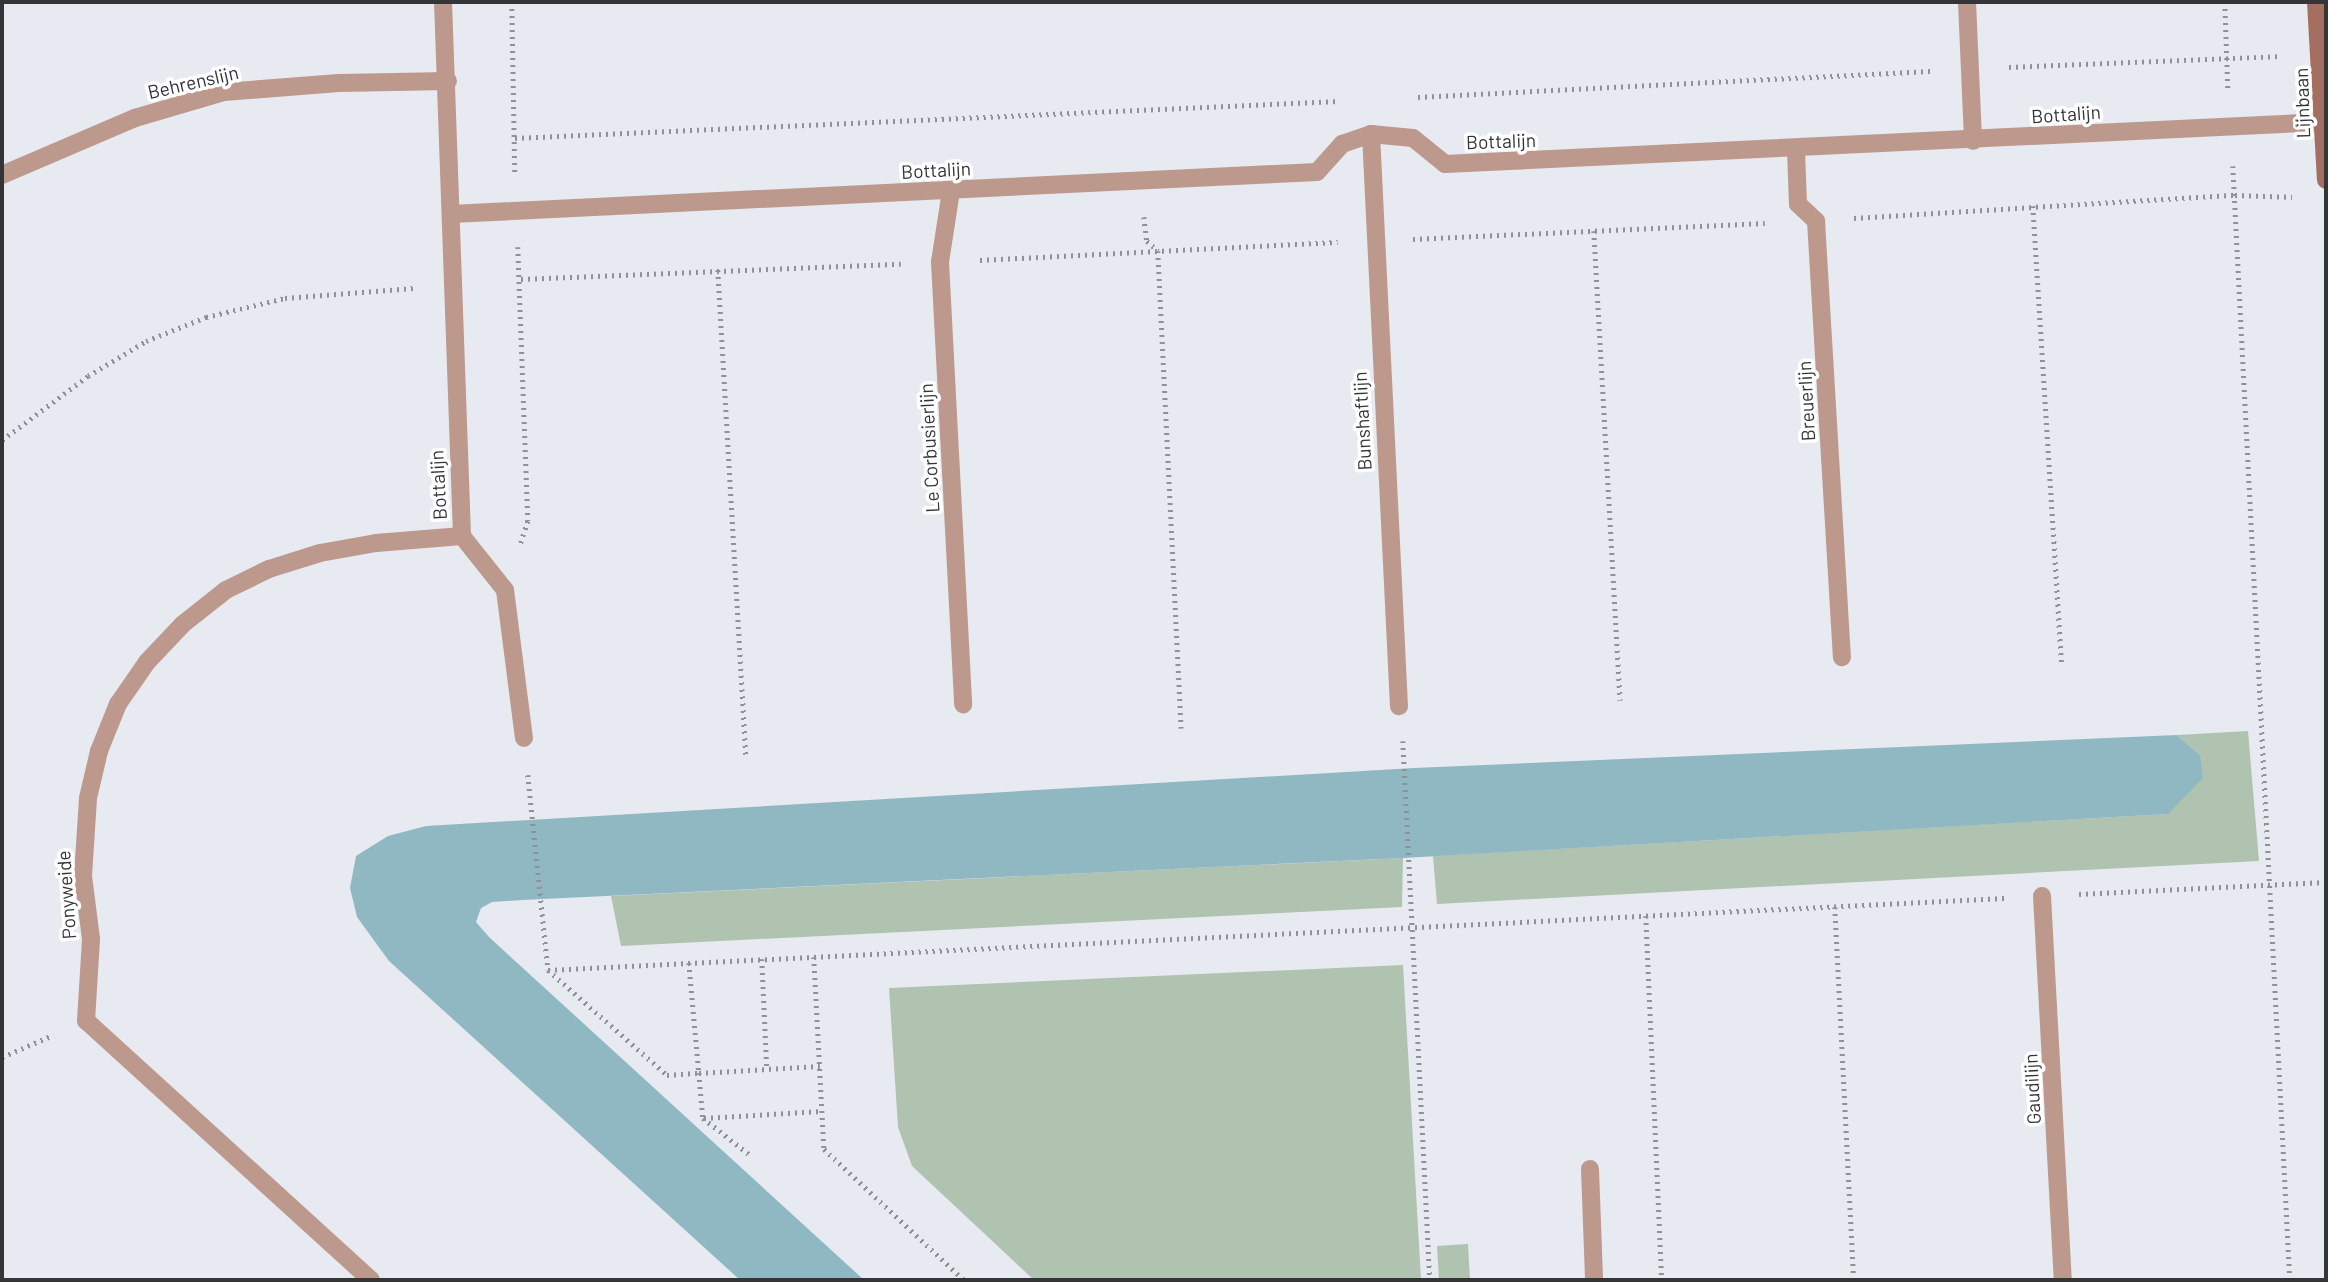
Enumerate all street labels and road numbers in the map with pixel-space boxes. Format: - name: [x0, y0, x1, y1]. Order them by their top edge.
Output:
- street label: Behrenslijn: [145, 60, 241, 104]
- street label: Lijnbaan: [2289, 67, 2315, 139]
- street label: Bottalijn: [2030, 100, 2102, 128]
- street label: Bottalijn: [1466, 128, 1536, 154]
- street label: Bottalijn: [901, 157, 971, 183]
- street label: Breuerlijn: [1793, 360, 1819, 442]
- street label: Bunshaftlijn: [1348, 371, 1376, 471]
- street label: Le Corbusierlijn: [914, 383, 944, 513]
- street label: Bottalijn: [425, 450, 451, 520]
- street label: Ponyweide: [52, 850, 80, 940]
- street label: Gaudilijn: [2019, 1053, 2045, 1125]

